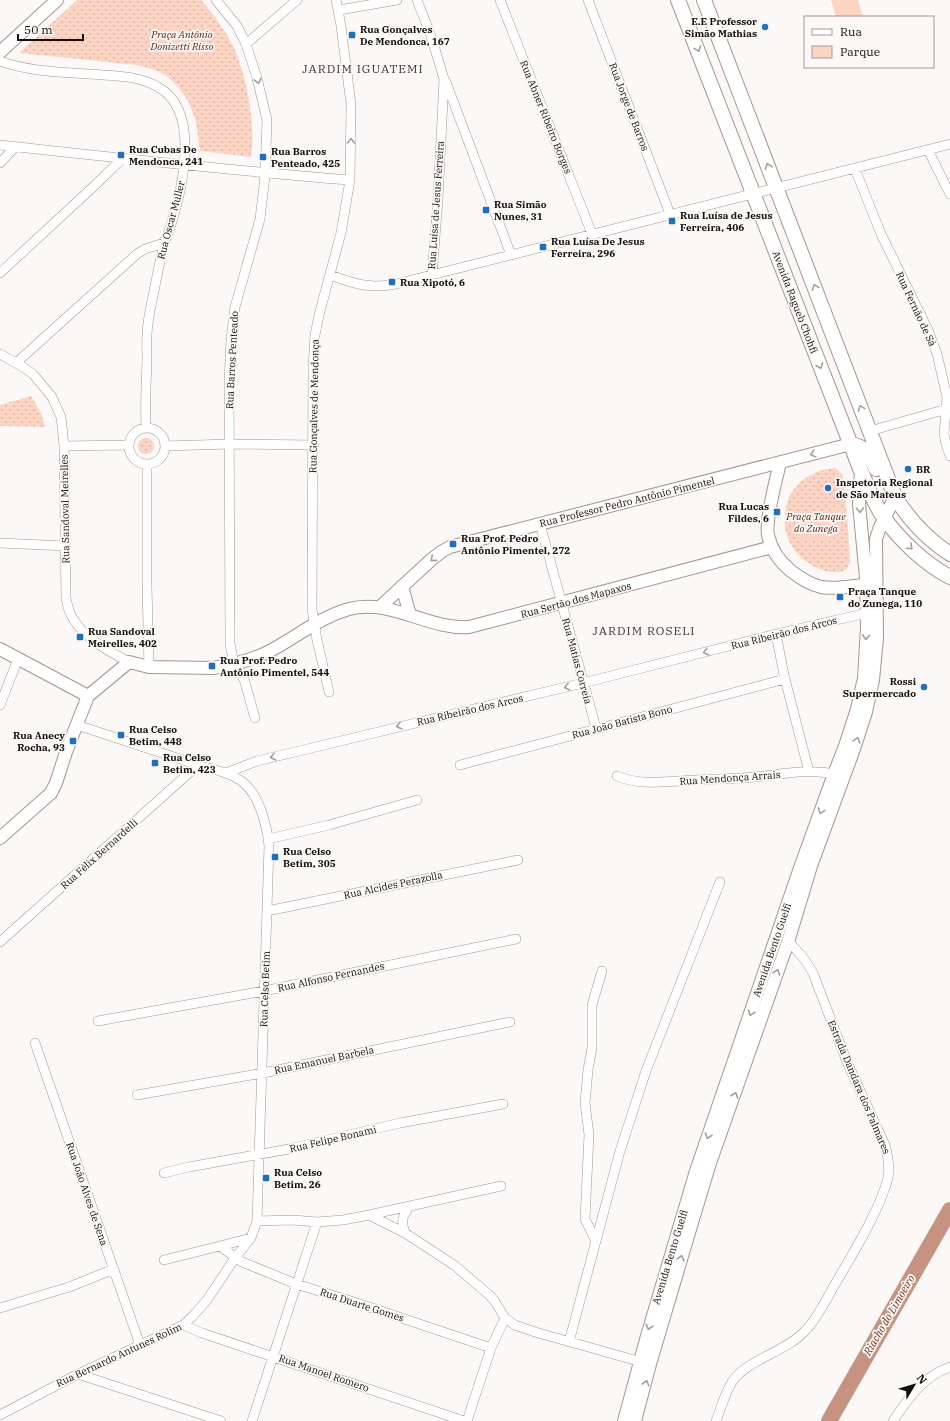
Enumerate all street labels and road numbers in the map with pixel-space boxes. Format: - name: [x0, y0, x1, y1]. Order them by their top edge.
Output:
- street label: Rua Abner Ribeiro Borges: [517, 58, 575, 176]
- street label: Rua Jorge de Barros: [606, 61, 652, 153]
- street label: Rua Luísa de Jesus Ferreira: [425, 140, 447, 270]
- street label: Rua Oscar Muller: [154, 179, 188, 261]
- street label: Avenida Ragueb Chohfi: [769, 249, 821, 355]
- street label: Rua Fernão de Sá: [893, 269, 939, 349]
- street label: Rua Barros Penteado: [223, 310, 241, 410]
- street label: Rua Gonçalves de Mendonça: [306, 338, 322, 473]
- street label: Rua Sandoval Meirelles: [58, 454, 72, 564]
- street label: Rua Professor Pedro Antônio Pimentel: [538, 474, 716, 530]
- street label: Rua Sertão dos Mapaxos: [519, 579, 633, 621]
- street label: Rua Ribeirão dos Arcos: [730, 614, 838, 652]
- street label: Rua Matias Correia: [559, 616, 595, 706]
- street label: Rua Ribeirão dos Arcos: [416, 691, 525, 729]
- street label: Rua João Batista Bono: [570, 702, 674, 742]
- street label: Rua Mendonça Arrais: [679, 768, 781, 788]
- street label: Rua Félix Bernardelli: [58, 816, 140, 892]
- street label: Rua Alcides Perazolla: [342, 868, 444, 902]
- street label: Avenida Bento Guelfi: [750, 901, 794, 999]
- street label: Rua Celso Betim: [257, 950, 273, 1027]
- street label: Rua Alfonso Fernandes: [276, 959, 386, 995]
- street label: Estrada Dandara dos Palmares: [825, 1018, 893, 1156]
- street label: Rua Emanuel Barbela: [273, 1043, 376, 1077]
- street label: Rua Felipe Bonami: [288, 1123, 378, 1155]
- street label: Rua João Alves de Sena: [63, 1141, 111, 1248]
- street label: Avenida Bento Guelfi: [649, 1208, 691, 1306]
- street label: Rua Duarte Gomes: [318, 1285, 406, 1325]
- street label: Rua Bernardo Antunes Rolim: [54, 1320, 184, 1390]
- street label: Rua Manoel Romero: [277, 1351, 371, 1395]

